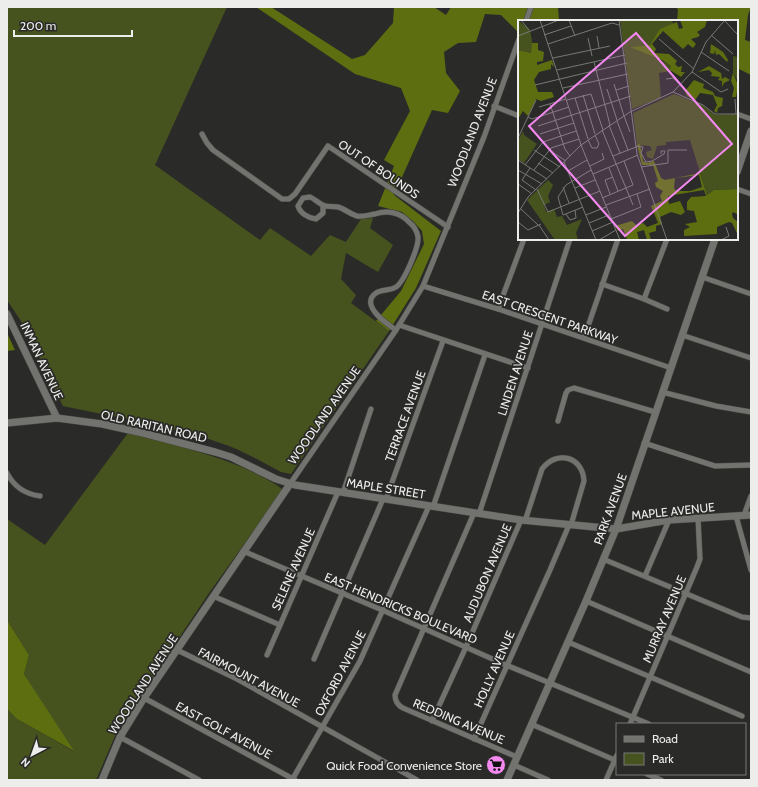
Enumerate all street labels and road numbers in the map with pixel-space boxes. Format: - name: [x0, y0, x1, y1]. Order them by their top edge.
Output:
- street label: WOODLAND AVENUE: [444, 75, 500, 189]
- street label: OUT OF BOUNDS: [336, 136, 422, 202]
- street label: EAST CRESCENT PARKWAY: [480, 287, 620, 347]
- street label: INMAN AVENUE: [17, 320, 67, 403]
- street label: LINDEN AVENUE: [494, 328, 536, 417]
- street label: WOODLAND AVENUE: [284, 363, 364, 467]
- street label: TERRACE AVENUE: [382, 368, 429, 464]
- street label: OLD RARITAN ROAD: [100, 407, 209, 446]
- street label: PARK AVENUE: [590, 471, 630, 547]
- street label: MAPLE STREET: [345, 474, 427, 502]
- street label: MAPLE AVENUE: [630, 499, 716, 523]
- street label: AUDUBON AVENUE: [460, 521, 515, 624]
- street label: SELENE AVENUE: [268, 525, 318, 613]
- street label: EAST HENDRICKS BOULEVARD: [322, 569, 480, 647]
- street label: MURRAY AVENUE: [639, 573, 689, 665]
- street label: OXFORD AVENUE: [311, 627, 369, 718]
- street label: HOLLY AVENUE: [470, 628, 518, 710]
- street label: WOODLAND AVENUE: [105, 631, 181, 737]
- street label: FAIRMOUNT AVENUE: [196, 644, 303, 710]
- street label: REDDING AVENUE: [411, 695, 507, 747]
- street label: EAST GOLF AVENUE: [173, 698, 275, 762]

